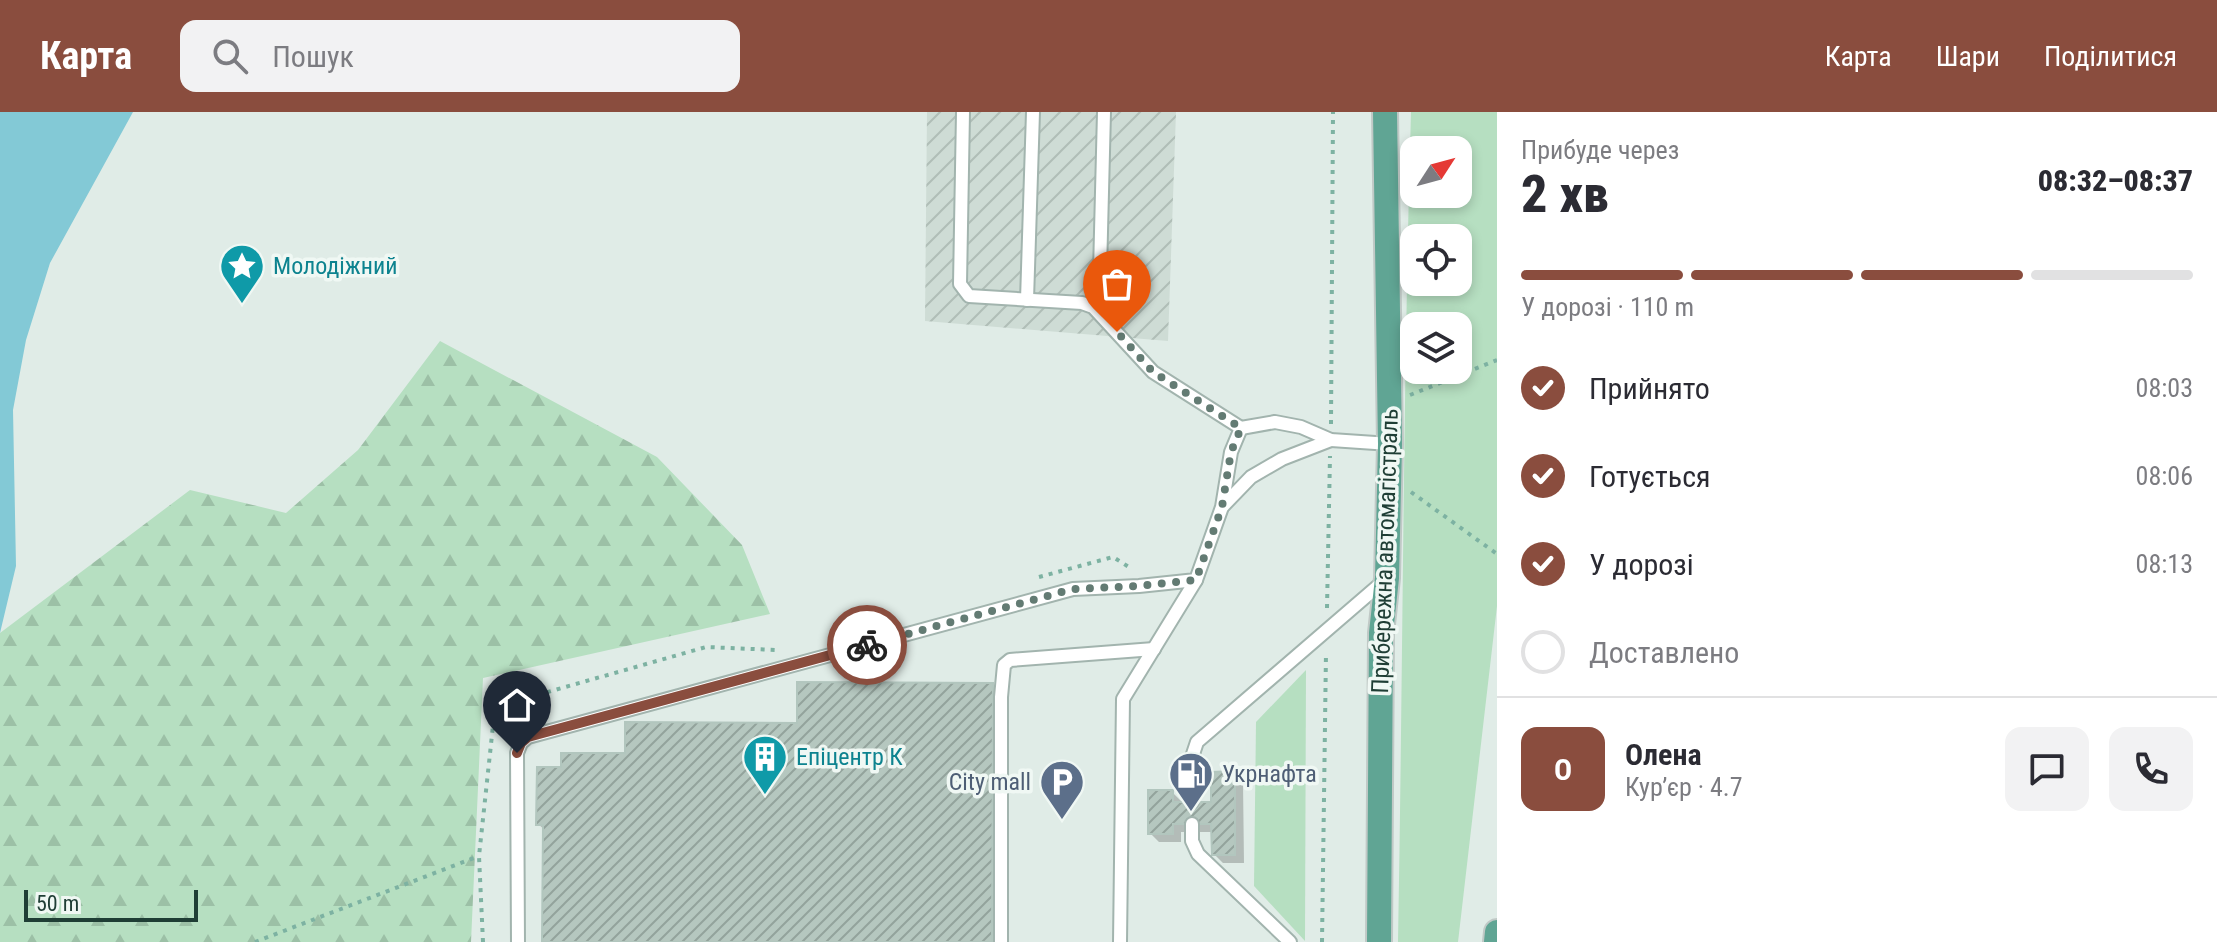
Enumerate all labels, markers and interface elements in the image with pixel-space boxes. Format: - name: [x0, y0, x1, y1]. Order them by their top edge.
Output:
- search box: [180, 20, 740, 92]
- text: Карта: [40, 34, 132, 78]
- icon: search: [208, 34, 252, 78]
- text: Пошук: [272, 39, 354, 74]
- text: Карта: [1825, 40, 1892, 73]
- text: Шари: [1936, 40, 2000, 73]
- text: Поділитися: [2044, 40, 2177, 73]
- text: Прибуде через: [1521, 135, 1679, 165]
- north arrow: [1400, 136, 1472, 208]
- map controls: [1400, 136, 1472, 384]
- text: 08:32–08:37: [2038, 163, 2193, 198]
- text: 2 хв: [1521, 164, 1609, 225]
- button: locate: [1400, 224, 1472, 296]
- place icon: Молодіжний: [218, 242, 266, 305]
- pin: [1083, 250, 1151, 332]
- place label: Молодіжний: [273, 252, 397, 280]
- icon: bag: [1095, 262, 1139, 306]
- text: У дорозі · 110 m: [1521, 292, 1694, 322]
- button: layers: [1400, 312, 1472, 384]
- icon: check: [1521, 366, 1565, 410]
- text: Прийнято: [1589, 371, 1710, 406]
- text: 08:03: [2136, 373, 2193, 403]
- street label: Прибережна автомагістраль: [1366, 408, 1404, 694]
- icon: check: [1521, 454, 1565, 498]
- text: Готується: [1589, 459, 1710, 494]
- text: 08:06: [2136, 461, 2193, 491]
- icon: check: [1521, 542, 1565, 586]
- text: У дорозі: [1589, 547, 1694, 582]
- text: 08:13: [2136, 549, 2193, 579]
- courier: [827, 605, 907, 685]
- icon: bike: [845, 623, 889, 667]
- text: Доставлено: [1589, 635, 1739, 670]
- pin: [483, 671, 551, 753]
- icon: home: [495, 683, 539, 727]
- button: chat: [2005, 727, 2089, 811]
- button: phone: [2109, 727, 2193, 811]
- building icon: Епіцентр К: [741, 733, 789, 796]
- text: Олена: [1625, 737, 1702, 772]
- place label: Епіцентр К: [796, 743, 903, 771]
- fuel station icon: Укрнафта: [1167, 750, 1215, 813]
- text: О: [1554, 752, 1572, 787]
- parking icon: City mall: [1038, 758, 1086, 821]
- place label: Укрнафта: [1222, 760, 1317, 788]
- place label: City mall: [949, 768, 1031, 796]
- text: Кур’єр · 4.7: [1625, 772, 1743, 802]
- scale bar: [24, 886, 198, 922]
- text: 50 m: [36, 891, 79, 916]

